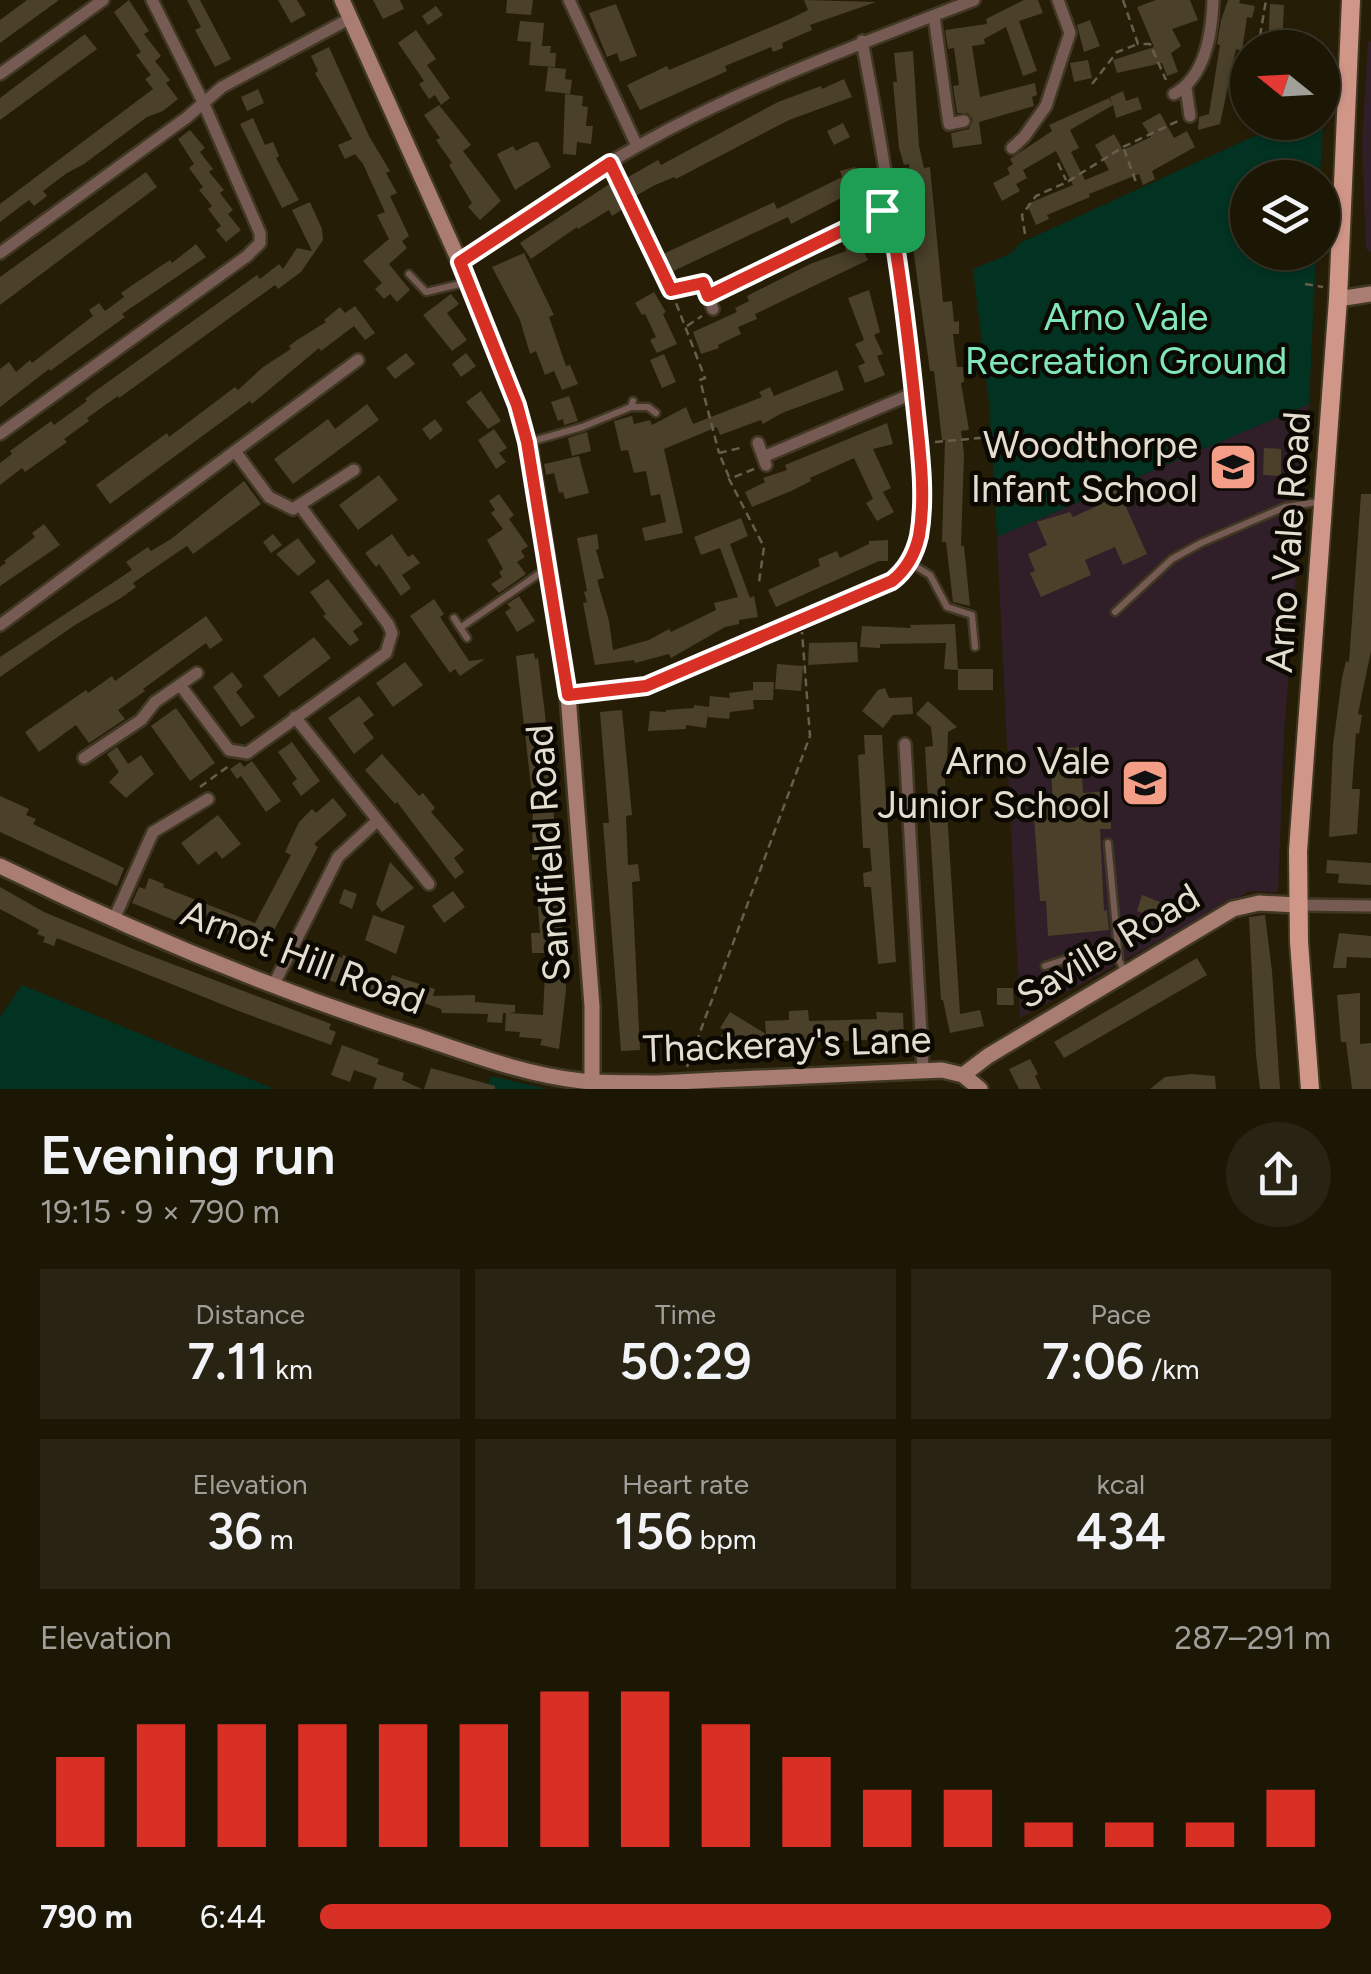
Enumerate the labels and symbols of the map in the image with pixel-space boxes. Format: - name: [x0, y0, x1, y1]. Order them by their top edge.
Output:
- north arrow: [1230, 30, 1340, 140]
- pin: [840, 168, 925, 253]
- park label: Arno Vale Recreation Ground: [965, 294, 1287, 384]
- street label: Arno Vale Road: [1256, 410, 1320, 674]
- place label: Woodthorpe Infant School: [971, 422, 1198, 512]
- school or university icon: Woodthorpe Infant School: [1207, 441, 1259, 493]
- street label: Sandfield Road: [516, 723, 580, 983]
- place label: Arno Vale Junior School: [877, 738, 1110, 828]
- school or university icon: Arno Vale Junior School: [1119, 757, 1171, 809]
- street label: Saville Road: [1008, 873, 1208, 1019]
- street label: Arnot Hill Road: [175, 890, 431, 1024]
- street label: Thackeray's Lane: [642, 1016, 932, 1072]

